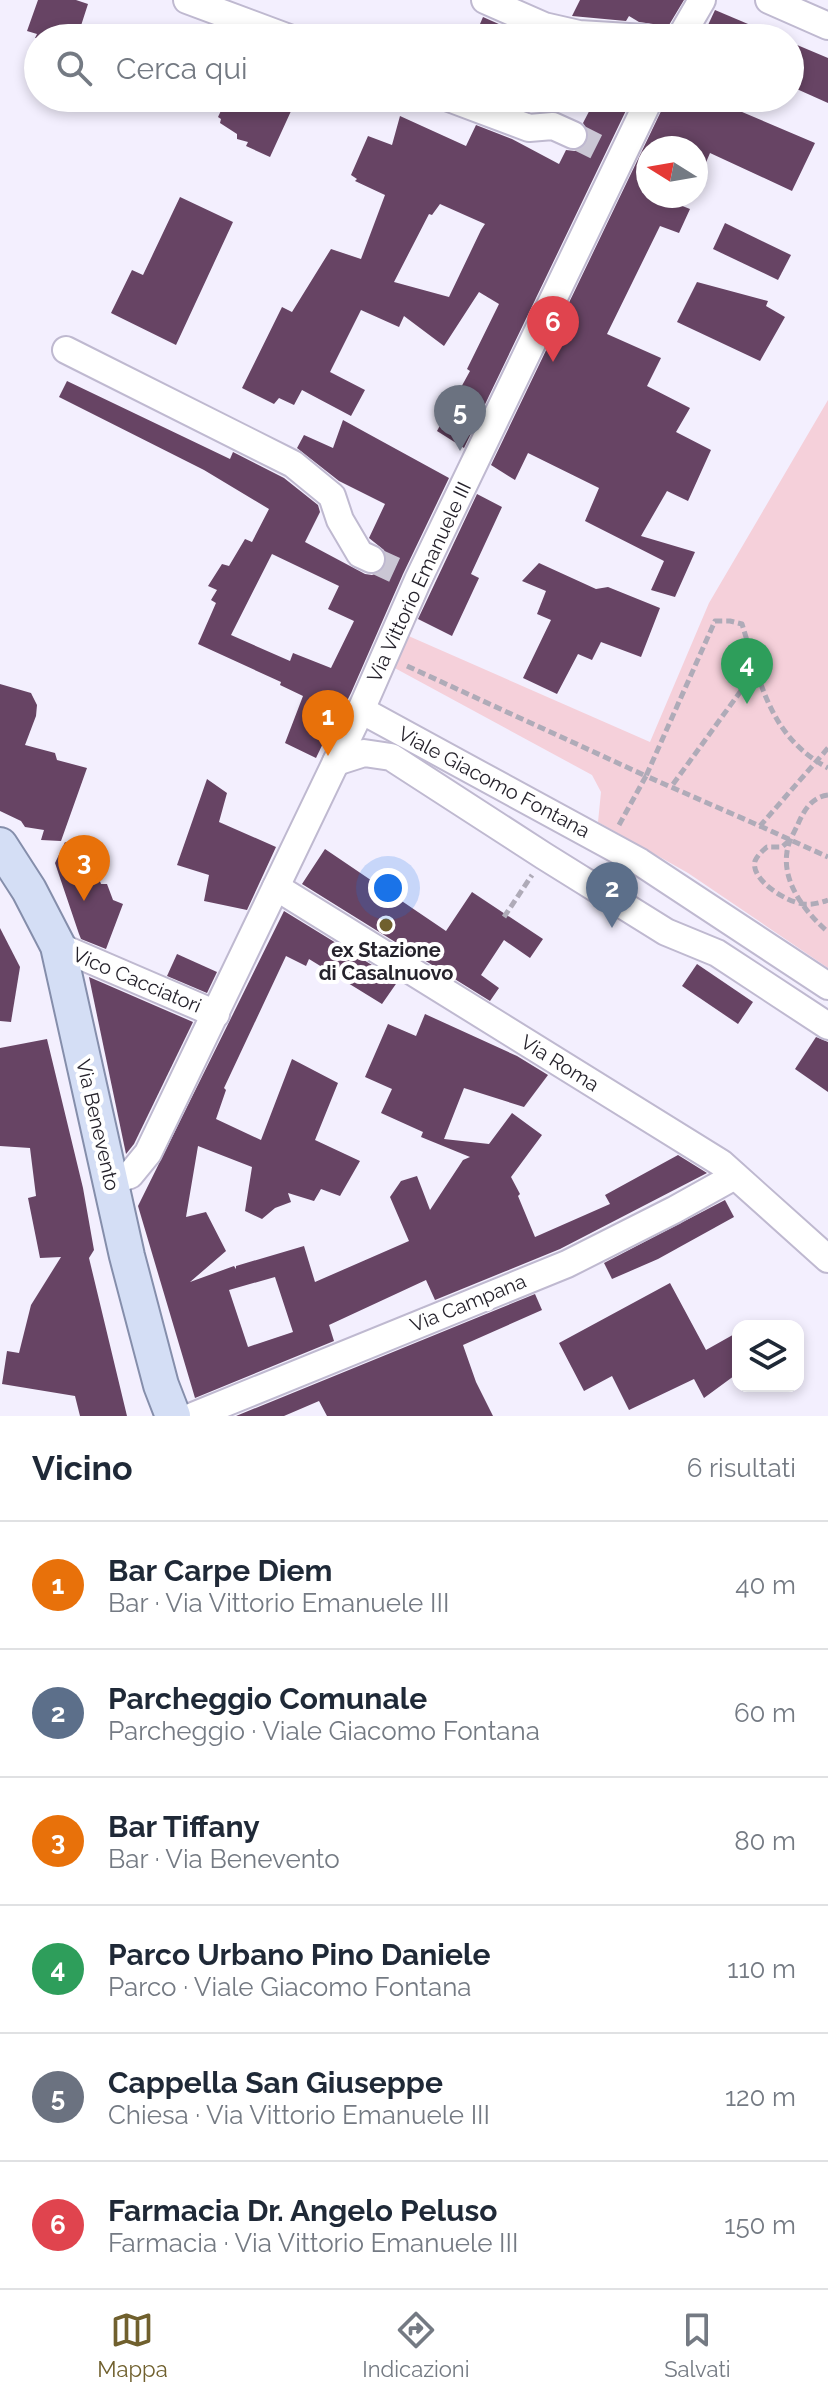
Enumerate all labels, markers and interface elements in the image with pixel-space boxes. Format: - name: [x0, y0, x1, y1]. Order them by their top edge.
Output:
- search box: [24, 24, 804, 112]
- icon: search: [52, 46, 96, 90]
- text: Cerca qui: [116, 51, 248, 86]
- north arrow: [636, 136, 708, 208]
- pin: 6: [527, 296, 579, 362]
- pin: 5: [434, 385, 486, 451]
- street label: Via Vittorio Emanuele III: [362, 478, 476, 686]
- pin: 4: [721, 638, 773, 704]
- pin: 1: [302, 690, 354, 756]
- street label: Viale Giacomo Fontana: [394, 721, 594, 843]
- pin: 3: [58, 835, 110, 901]
- pin: 2: [586, 862, 638, 928]
- your location: [368, 868, 408, 908]
- marker: ex Stazione di Casalnuovo: [377, 916, 395, 934]
- place label: ex Stazione di Casalnuovo: [319, 938, 453, 985]
- street label: Vico Cacciatori: [69, 942, 205, 1018]
- street label: Via Roma: [516, 1030, 604, 1096]
- street label: Via Benevento: [71, 1057, 125, 1193]
- street label: Via Campana: [407, 1269, 529, 1337]
- map controls: [732, 1320, 804, 1392]
- button: layers: [732, 1320, 804, 1392]
- text: Vicino: [32, 1448, 133, 1488]
- text: 6 risultati: [687, 1453, 796, 1483]
- text: Bar Carpe Diem: [108, 1553, 332, 1588]
- text: 1: [52, 1570, 64, 1600]
- text: 40 m: [735, 1570, 796, 1600]
- text: Bar · Via Vittorio Emanuele III: [108, 1588, 449, 1618]
- text: Parcheggio Comunale: [108, 1681, 427, 1716]
- text: 2: [51, 1698, 65, 1728]
- text: 60 m: [734, 1698, 796, 1728]
- text: Parcheggio · Viale Giacomo Fontana: [108, 1716, 540, 1746]
- text: Bar Tiffany: [108, 1809, 260, 1844]
- text: 3: [51, 1826, 65, 1856]
- text: 80 m: [734, 1826, 796, 1856]
- text: Bar · Via Benevento: [108, 1844, 340, 1874]
- text: Parco Urbano Pino Daniele: [108, 1937, 490, 1972]
- text: 4: [51, 1954, 65, 1984]
- text: 110 m: [727, 1954, 796, 1984]
- text: Parco · Viale Giacomo Fontana: [108, 1972, 472, 2002]
- text: Cappella San Giuseppe: [108, 2065, 443, 2100]
- text: 5: [51, 2082, 65, 2112]
- text: 120 m: [725, 2082, 796, 2112]
- text: Chiesa · Via Vittorio Emanuele III: [108, 2100, 490, 2130]
- text: Farmacia Dr. Angelo Peluso: [108, 2193, 498, 2228]
- text: 6: [50, 2210, 66, 2240]
- text: 150 m: [724, 2210, 796, 2240]
- text: Farmacia · Via Vittorio Emanuele III: [108, 2228, 518, 2258]
- tab: Mappa: [97, 2308, 168, 2382]
- tab: Indicazioni: [362, 2308, 469, 2382]
- tab: Salvati: [664, 2308, 731, 2382]

